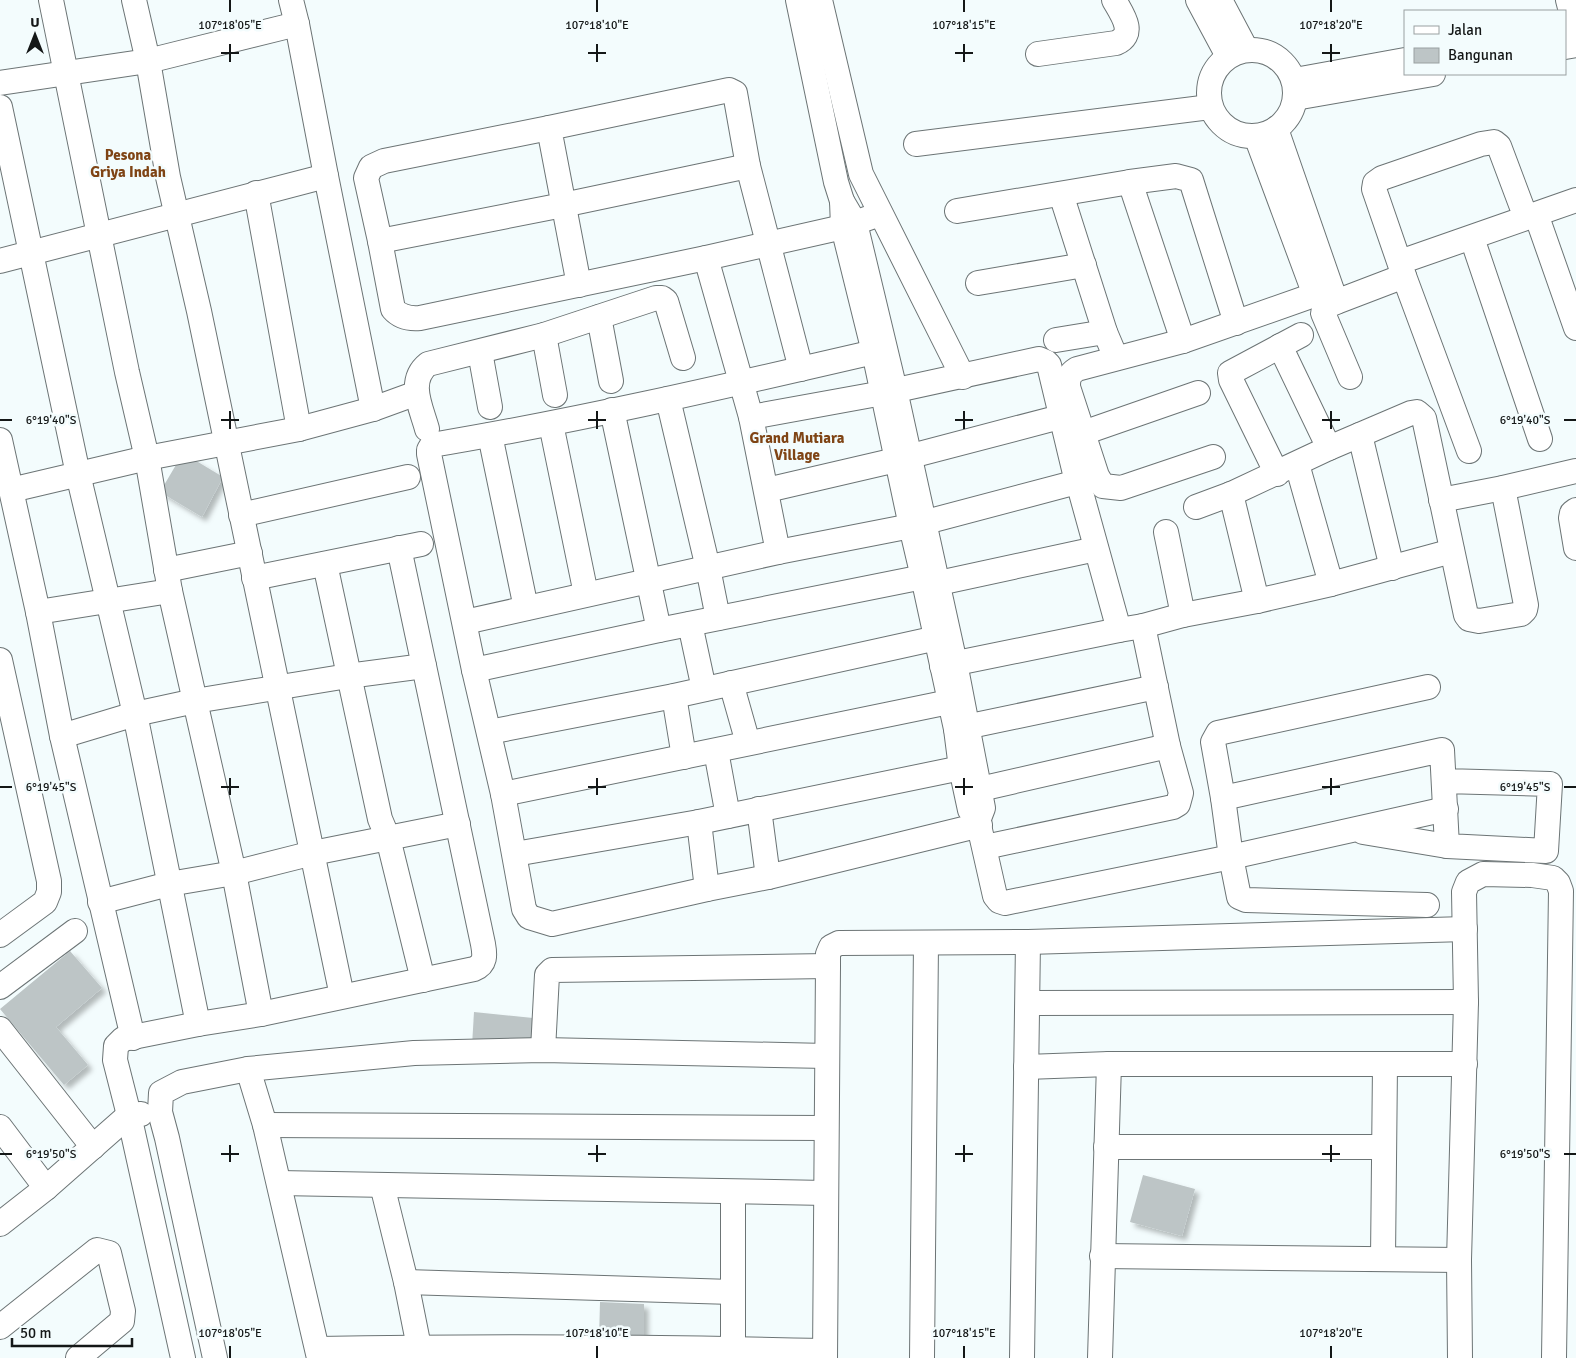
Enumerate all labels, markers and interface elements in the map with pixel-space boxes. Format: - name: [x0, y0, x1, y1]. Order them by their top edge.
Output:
- north arrow: [10, 10, 60, 60]
- legend: [1404, 10, 1566, 75]
- text: U: [30, 14, 40, 31]
- text: 107°18'05"E: [198, 18, 262, 33]
- text: 107°18'10"E: [565, 18, 629, 33]
- text: 107°18'15"E: [932, 18, 996, 33]
- text: 107°18'20"E: [1299, 18, 1363, 33]
- text: Jalan: [1448, 21, 1482, 39]
- text: Bangunan: [1448, 46, 1513, 64]
- district label: Pesona Griya Indah: [90, 146, 166, 181]
- text: 6°19'40"S: [26, 413, 77, 428]
- text: 6°19'40"S: [1500, 413, 1551, 428]
- district label: Grand Mutiara Village: [750, 429, 845, 464]
- text: 6°19'45"S: [26, 780, 77, 795]
- text: 6°19'45"S: [1500, 780, 1551, 795]
- text: 6°19'50"S: [26, 1147, 77, 1162]
- text: 6°19'50"S: [1500, 1147, 1551, 1162]
- scale bar: [12, 1316, 132, 1348]
- text: 50 m: [20, 1324, 51, 1342]
- text: 107°18'05"E: [198, 1326, 262, 1341]
- text: 107°18'10"E: [565, 1326, 629, 1341]
- text: 107°18'15"E: [932, 1326, 996, 1341]
- text: 107°18'20"E: [1299, 1326, 1363, 1341]

